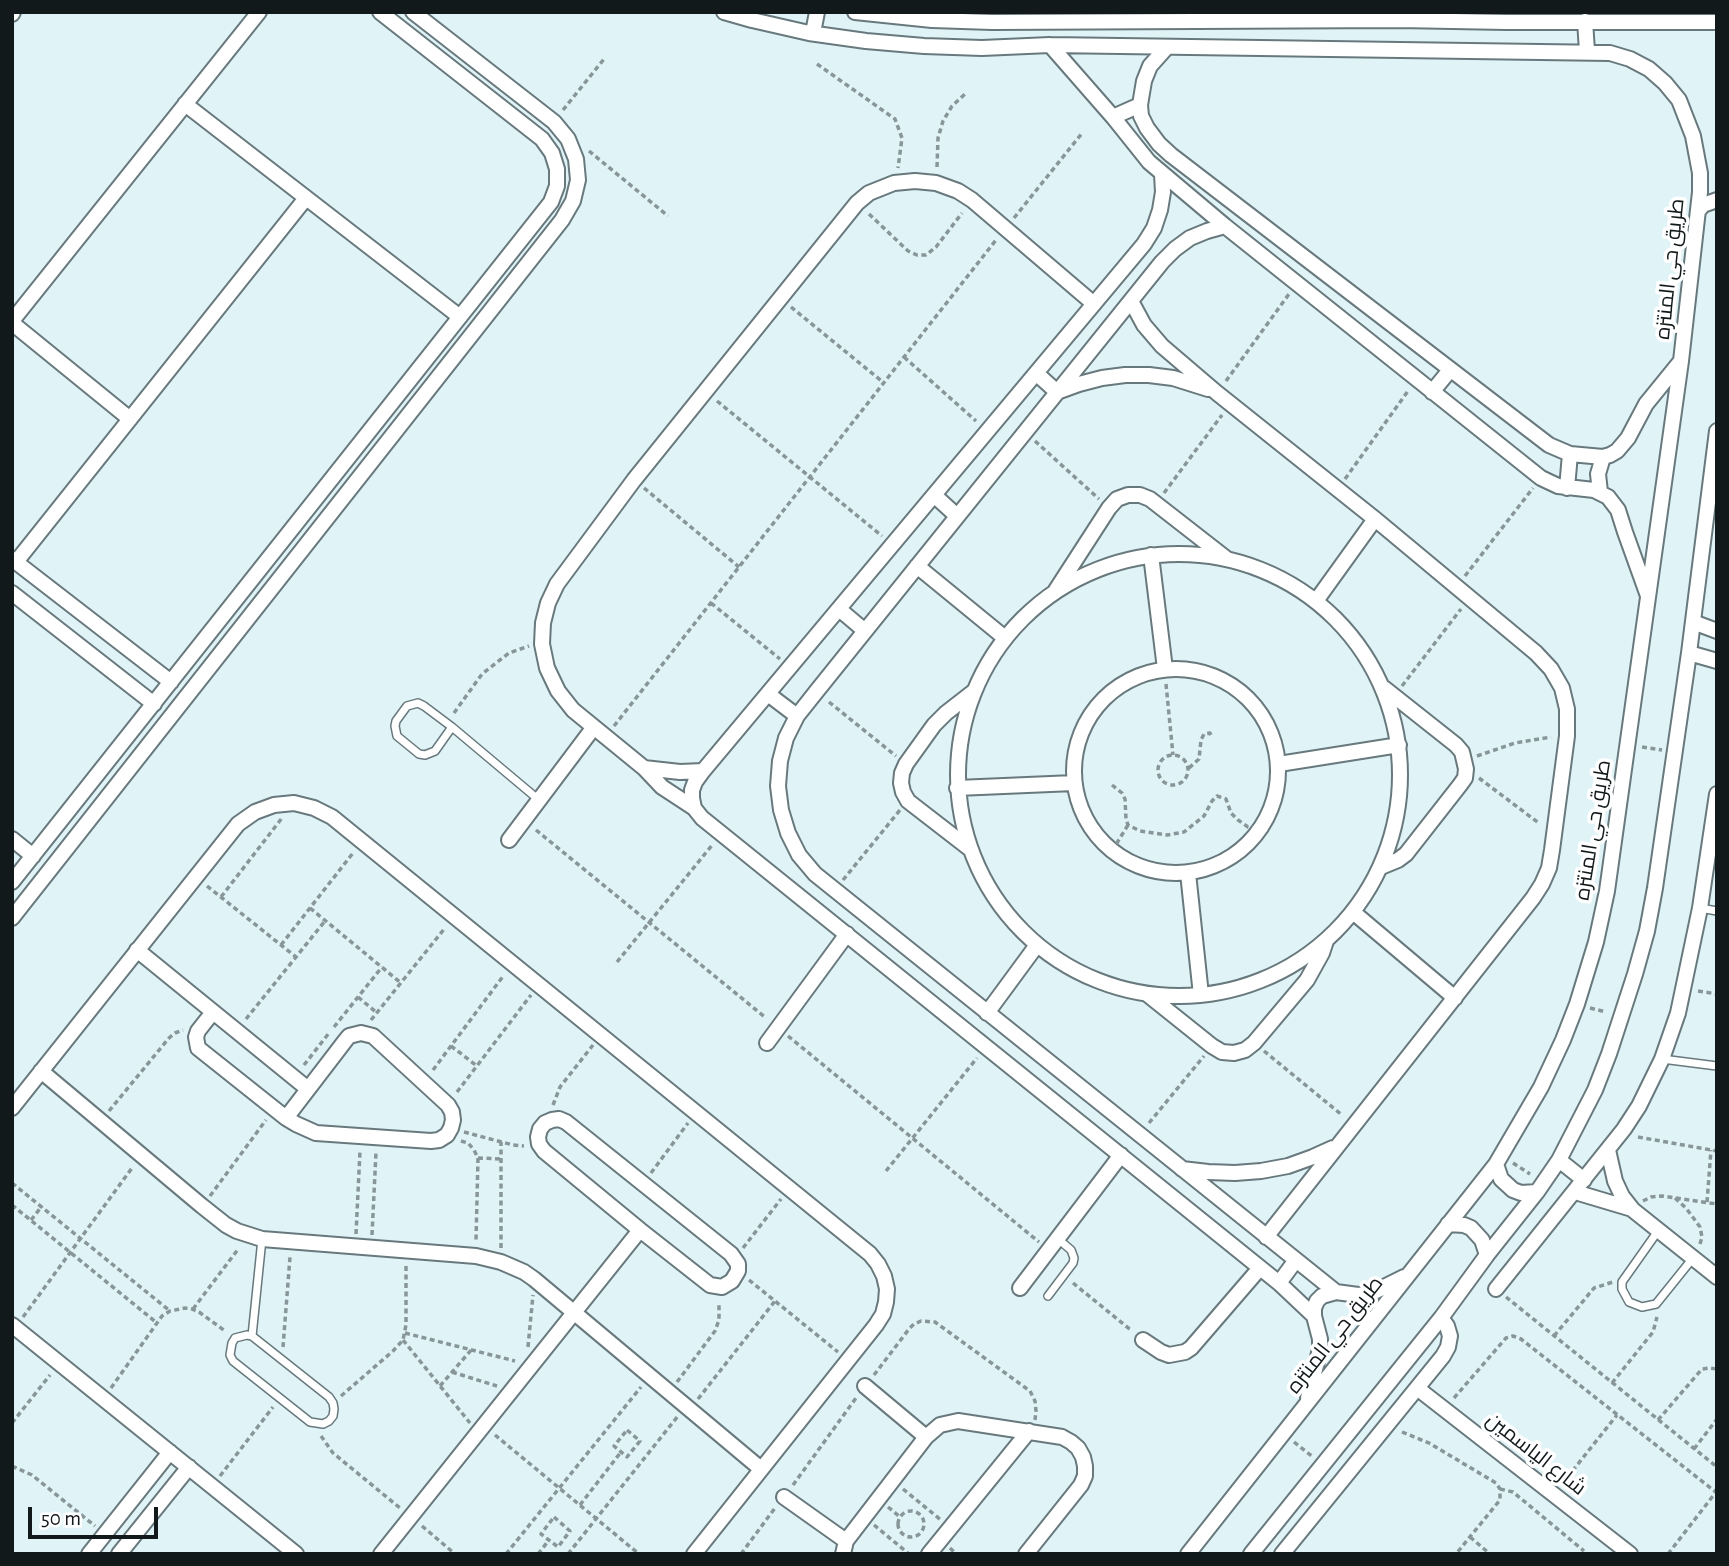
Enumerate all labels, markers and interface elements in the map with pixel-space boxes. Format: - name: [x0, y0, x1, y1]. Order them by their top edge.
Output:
- street label: طريق حي المنتزه: [1650, 197, 1690, 341]
- street label: طريق حي المنتزه: [1569, 758, 1617, 902]
- street label: طريق حي المنتزه: [1281, 1271, 1389, 1399]
- street label: شارع الياسمين: [1481, 1407, 1591, 1501]
- scale bar: [32, 1492, 161, 1536]
- text: 50 m: [41, 1508, 81, 1529]

